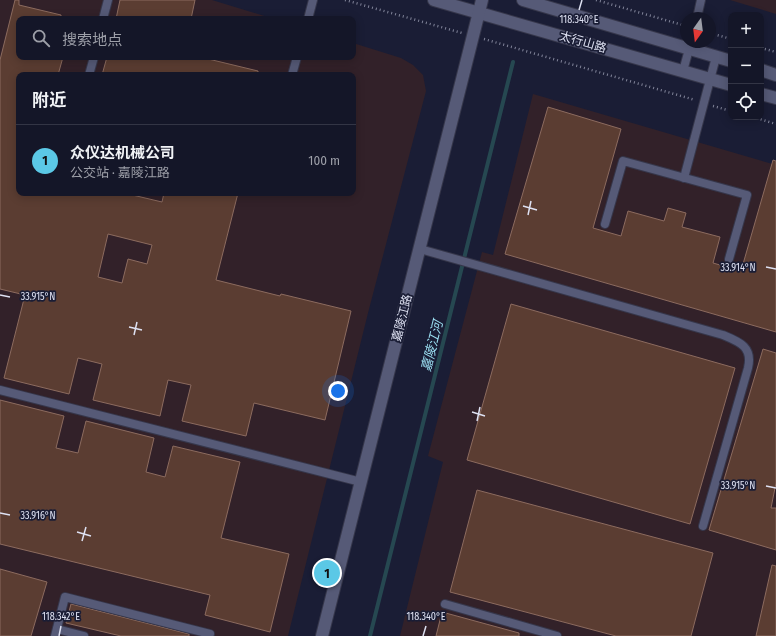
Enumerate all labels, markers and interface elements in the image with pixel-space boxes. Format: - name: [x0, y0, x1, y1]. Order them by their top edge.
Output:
- north arrow: [680, 12, 716, 48]
- map controls: [728, 12, 764, 120]
- button: +: [728, 12, 764, 48]
- text: 118.340°E: [560, 14, 599, 26]
- search box: [16, 16, 356, 60]
- icon: search: [30, 27, 52, 49]
- street label: 太行山路: [558, 29, 608, 55]
- text: 搜索地点: [62, 31, 122, 49]
- button: −: [728, 48, 764, 84]
- button: locate: [728, 84, 764, 120]
- text: 附近: [32, 90, 66, 111]
- text: 众仪达机械公司: [70, 144, 175, 162]
- text: 1: [42, 153, 48, 168]
- text: 100 m: [308, 153, 340, 168]
- text: 公交站 · 嘉陵江路: [70, 165, 170, 180]
- text: 33.914°N: [720, 262, 756, 274]
- text: 33.915°N: [21, 291, 55, 303]
- street label: 嘉陵江路: [389, 293, 415, 343]
- water label: 嘉陵江河: [418, 316, 446, 373]
- your location: [328, 381, 348, 401]
- text: 33.915°N: [721, 480, 755, 492]
- text: 33.916°N: [20, 510, 56, 522]
- pin: 1: [314, 558, 340, 588]
- text: 118.342°E: [42, 611, 80, 623]
- text: 118.340°E: [407, 611, 446, 623]

